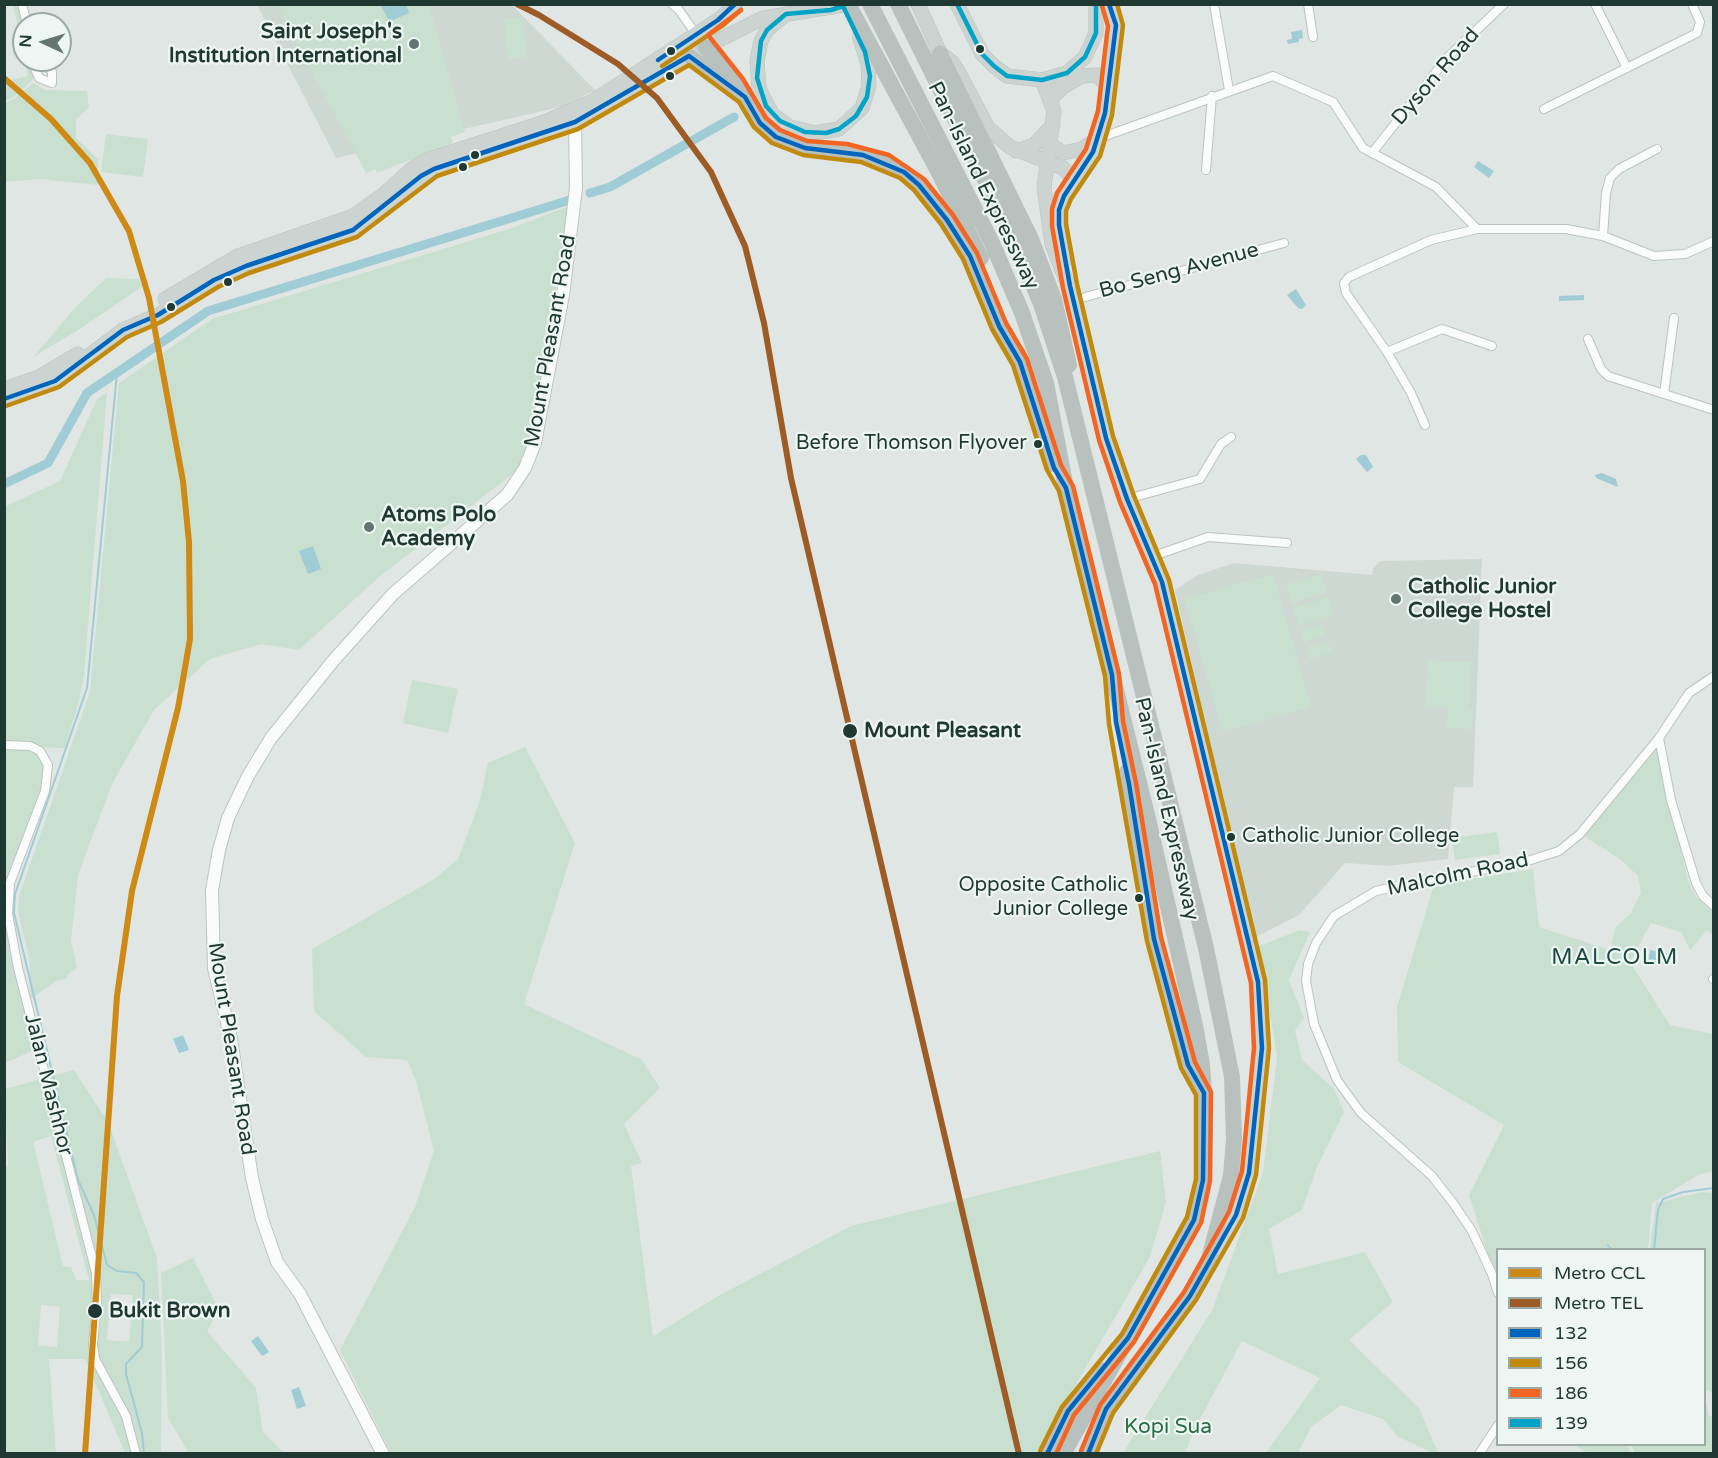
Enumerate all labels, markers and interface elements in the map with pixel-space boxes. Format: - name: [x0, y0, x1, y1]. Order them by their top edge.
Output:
- north arrow: [12, 12, 72, 72]
- place label: Saint Joseph's Institution International: [169, 19, 402, 69]
- street label: Dyson Road: [1387, 23, 1485, 131]
- text: N: [16, 34, 36, 48]
- marker: Saint Joseph's Institution International: [407, 37, 421, 51]
- unlabelled marker: [974, 43, 986, 55]
- unlabelled marker: [665, 45, 677, 57]
- unlabelled marker: [664, 70, 676, 82]
- street label: Pan-Island Expressway: [922, 78, 1044, 294]
- unlabelled marker: [469, 149, 481, 161]
- unlabelled marker: [457, 161, 469, 173]
- street label: Mount Pleasant Road: [520, 233, 582, 449]
- street label: Bo Seng Avenue: [1096, 238, 1262, 304]
- unlabelled marker: [222, 276, 234, 288]
- unlabelled marker: [165, 301, 177, 313]
- place label: Before Thomson Flyover: [796, 432, 1027, 456]
- marker: Before Thomson Flyover: [1032, 438, 1044, 450]
- place label: Atoms Polo Academy: [381, 502, 496, 552]
- marker: Atoms Polo Academy: [362, 520, 376, 534]
- place label: Catholic Junior College Hostel: [1408, 574, 1556, 624]
- marker: Catholic Junior College Hostel: [1389, 592, 1403, 606]
- street label: Pan-Island Expressway: [1128, 695, 1204, 923]
- place label: Mount Pleasant: [864, 718, 1021, 744]
- marker: Mount Pleasant: [841, 722, 859, 740]
- place label: Catholic Junior College: [1242, 825, 1459, 849]
- marker: Catholic Junior College: [1225, 831, 1237, 843]
- street label: Malcolm Road: [1385, 848, 1531, 902]
- place label: Opposite Catholic Junior College: [958, 874, 1128, 921]
- marker: Opposite Catholic Junior College: [1133, 892, 1145, 904]
- street label: Mount Pleasant Road: [202, 941, 260, 1157]
- district label: MALCOLM: [1551, 945, 1679, 971]
- street label: Jalan Mashhor: [18, 1011, 78, 1159]
- legend: [1496, 1248, 1706, 1446]
- text: Metro CCL: [1554, 1262, 1645, 1284]
- text: Metro TEL: [1554, 1292, 1643, 1314]
- place label: Bukit Brown: [109, 1298, 231, 1324]
- marker: Bukit Brown: [86, 1302, 104, 1320]
- text: 132: [1554, 1322, 1588, 1344]
- text: 156: [1554, 1352, 1588, 1374]
- text: 186: [1554, 1382, 1588, 1404]
- text: 139: [1554, 1412, 1588, 1434]
- park label: Kopi Sua: [1124, 1414, 1212, 1440]

